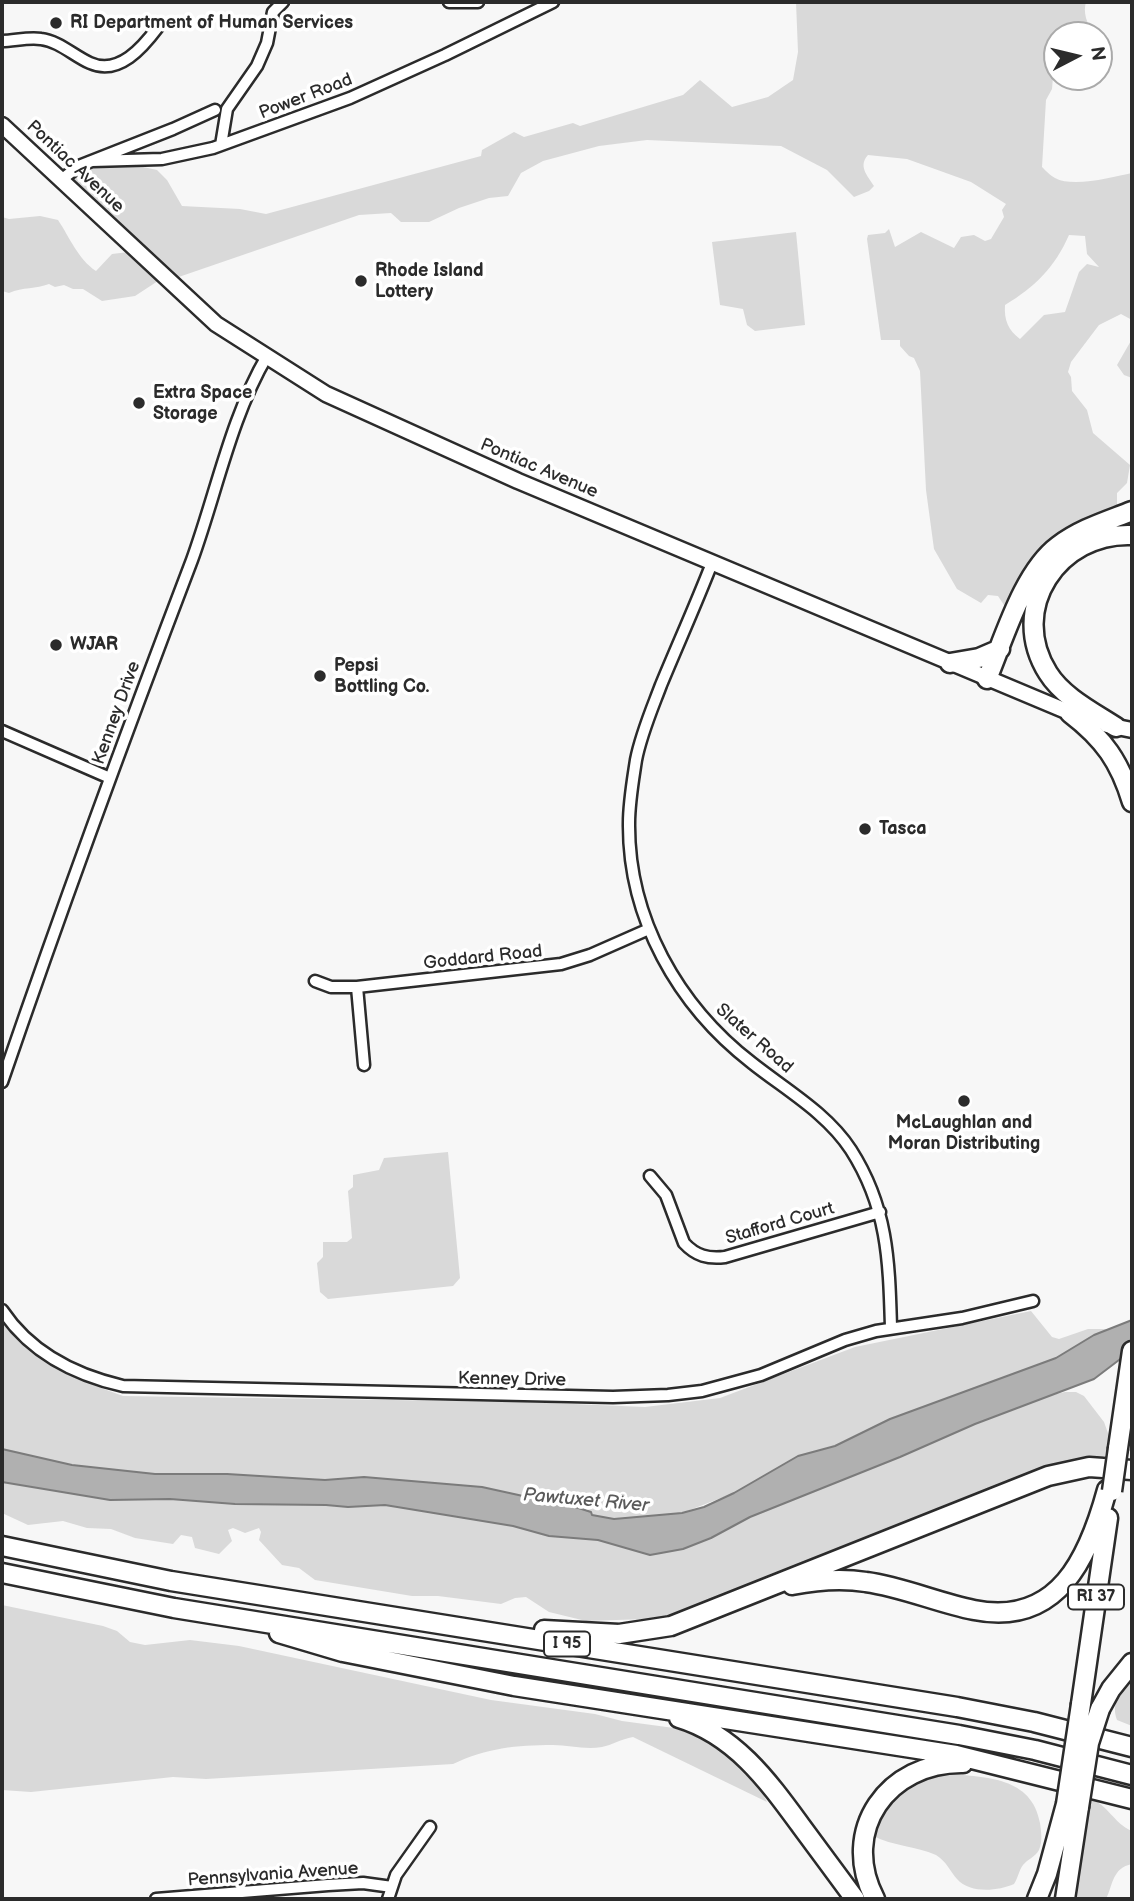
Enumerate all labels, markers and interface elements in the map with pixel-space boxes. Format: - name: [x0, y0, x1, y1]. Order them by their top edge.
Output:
- place label: RI Department of Human Services: [70, 12, 353, 34]
- marker: RI Department of Human Services: [48, 15, 64, 31]
- north arrow: [1043, 21, 1113, 91]
- text: N: [1085, 45, 1110, 62]
- street label: Power Road: [256, 69, 356, 125]
- street label: Pontiac Avenue: [22, 116, 128, 218]
- place label: Rhode Island Lottery: [375, 260, 484, 302]
- marker: Rhode Island Lottery: [353, 273, 369, 289]
- place label: Extra Space Storage: [153, 382, 252, 424]
- marker: Extra Space Storage: [131, 395, 147, 411]
- street label: Pontiac Avenue: [477, 434, 601, 504]
- place label: WJAR: [70, 634, 118, 656]
- marker: WJAR: [48, 637, 64, 653]
- place label: Pepsi Bottling Co.: [334, 655, 429, 698]
- street label: Kenney Drive: [88, 658, 146, 768]
- marker: Pepsi Bottling Co.: [312, 668, 328, 684]
- place label: Tasca: [879, 818, 927, 840]
- marker: Tasca: [857, 821, 873, 837]
- street label: Goddard Road: [423, 941, 543, 975]
- street label: Slater Road: [711, 1000, 797, 1078]
- marker: McLaughlan and Moran Distributing: [956, 1093, 972, 1109]
- place label: McLaughlan and Moran Distributing: [888, 1112, 1040, 1154]
- street label: Stafford Court: [723, 1198, 837, 1250]
- street label: Kenney Drive: [458, 1368, 566, 1392]
- water label: Pawtuxet River: [522, 1484, 650, 1518]
- road number: RI 37: [1068, 1584, 1124, 1610]
- road number: I 95: [544, 1632, 590, 1656]
- street label: Pennsylvania Avenue: [187, 1858, 359, 1892]

